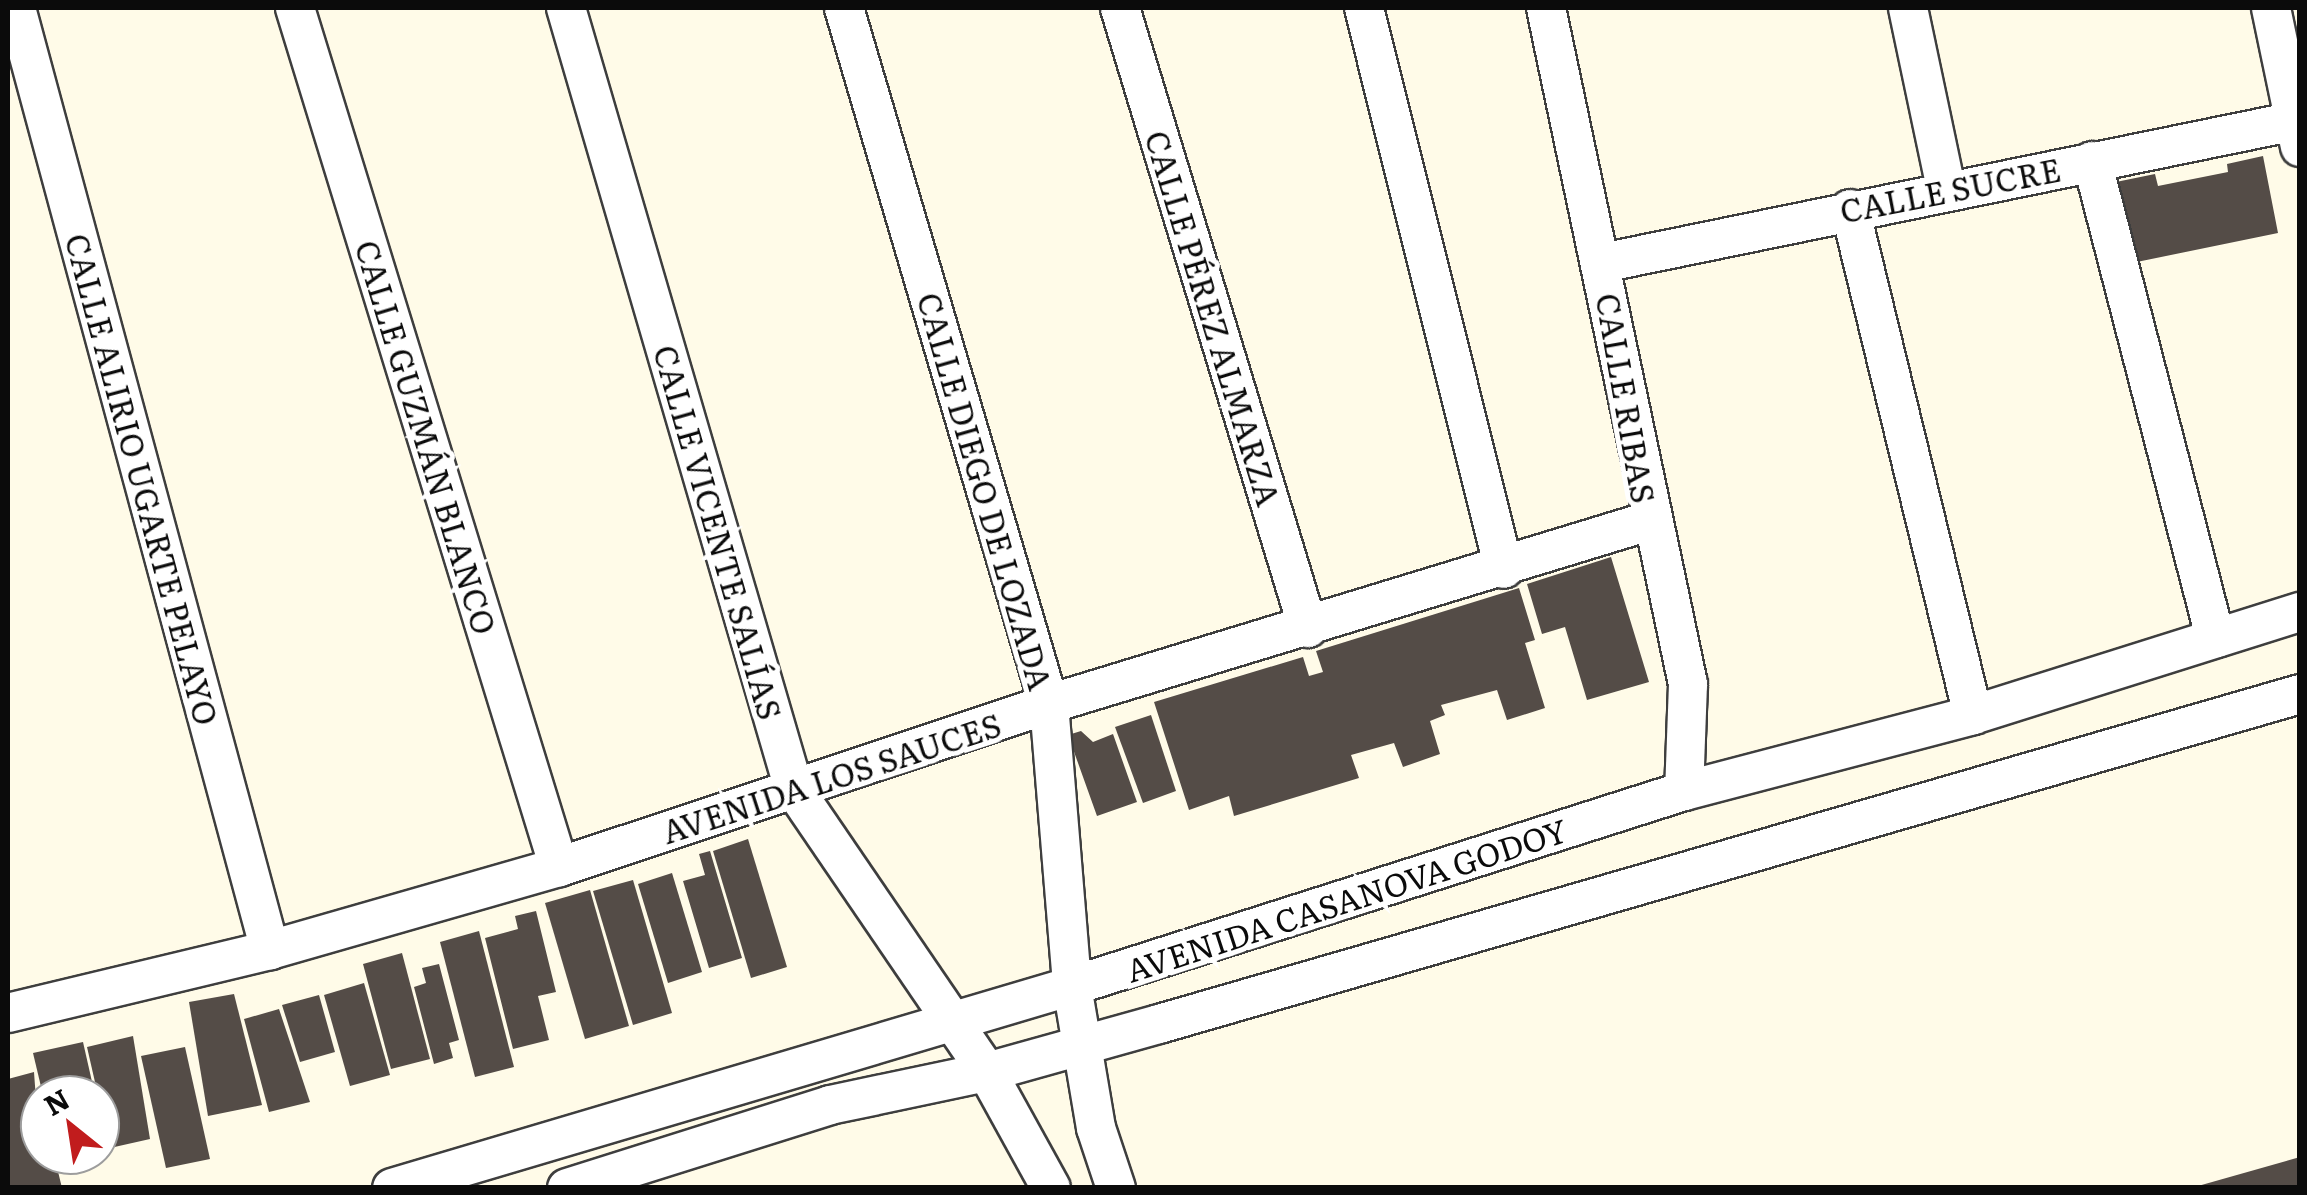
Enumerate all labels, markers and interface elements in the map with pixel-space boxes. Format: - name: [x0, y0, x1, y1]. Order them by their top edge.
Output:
- street label: CALLE PÉREZ ALMARZA: [1139, 126, 1289, 510]
- street label: CALLE SUCRE: [1836, 149, 2064, 229]
- street label: CALLE ALIRIO UGARTE PELAYO: [59, 229, 227, 729]
- street label: CALLE GUZMÁN BLANCO: [349, 235, 505, 639]
- street label: CALLE DIEGO DE LOZADA: [911, 288, 1061, 694]
- street label: CALLE RIBAS: [1590, 290, 1664, 506]
- street label: CALLE VICENTE SALÍAS: [647, 340, 791, 724]
- street label: AVENIDA LOS SAUCES: [657, 704, 1005, 850]
- street label: AVENIDA CASANOVA GODOY: [1121, 809, 1571, 989]
- north arrow: [20, 1075, 120, 1175]
- text: N: [35, 1077, 77, 1125]

